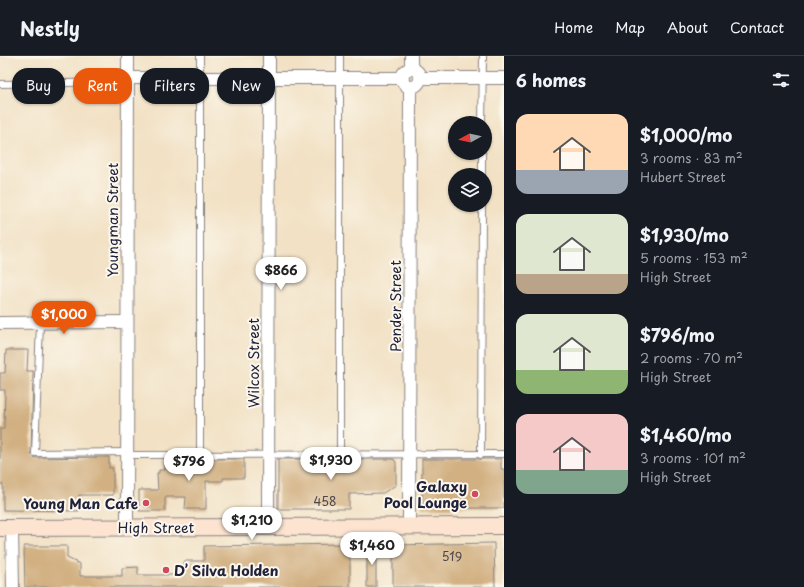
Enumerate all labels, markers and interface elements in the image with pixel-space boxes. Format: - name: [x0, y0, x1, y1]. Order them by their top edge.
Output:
- text: Nestly: [20, 14, 80, 42]
- text: Home: [554, 17, 593, 38]
- text: Map: [615, 17, 645, 38]
- text: About: [667, 17, 708, 38]
- text: Contact: [730, 17, 784, 38]
- text: 6 homes: [516, 67, 586, 93]
- chip: Buy: [12, 68, 65, 104]
- chip: Rent: [73, 68, 132, 104]
- chip: Filters: [140, 68, 209, 104]
- chip: New: [217, 68, 275, 104]
- icon: filters: [770, 69, 792, 91]
- north arrow: [448, 116, 492, 160]
- map controls: [448, 116, 492, 212]
- text: $1,000/mo: [640, 122, 732, 148]
- icon: home: [548, 130, 596, 178]
- text: 3 rooms · 83 m²: [640, 148, 743, 167]
- street label: Youngman Street: [102, 163, 123, 277]
- text: Hubert Street: [640, 167, 726, 186]
- button: layers: [448, 168, 492, 212]
- text: $1,930/mo: [640, 222, 729, 248]
- icon: home: [548, 230, 596, 278]
- text: 5 rooms · 153 m²: [640, 248, 748, 267]
- pin: $866: [257, 257, 305, 291]
- text: $866: [264, 260, 298, 279]
- street label: Pender Street: [385, 260, 406, 352]
- text: High Street: [640, 267, 711, 286]
- pin: $1,000: [31, 301, 97, 335]
- text: $1,000: [41, 304, 87, 323]
- street label: Wilcox Street: [243, 318, 264, 408]
- text: $796/mo: [640, 322, 715, 348]
- icon: home: [548, 330, 596, 378]
- text: 2 rooms · 70 m²: [640, 348, 743, 367]
- text: High Street: [640, 367, 711, 386]
- text: $1,460/mo: [640, 422, 732, 448]
- icon: home: [548, 430, 596, 478]
- pin: $1,930: [298, 447, 364, 481]
- pin: $796: [165, 448, 213, 482]
- text: 3 rooms · 101 m²: [640, 448, 746, 467]
- text: $1,930: [309, 450, 353, 469]
- text: $796: [173, 451, 205, 470]
- text: High Street: [640, 467, 711, 486]
- place label: Galaxy Pool Lounge: [384, 476, 467, 513]
- marker: Galaxy Pool Lounge: [470, 489, 480, 499]
- house number: 458: [314, 492, 336, 510]
- place label: Young Man Cafe: [23, 493, 138, 514]
- marker: Young Man Cafe: [141, 498, 151, 508]
- pin: $1,210: [219, 507, 285, 541]
- text: $1,210: [231, 510, 273, 529]
- street label: High Street: [118, 517, 195, 538]
- pin: $1,460: [339, 532, 405, 566]
- text: $1,460: [349, 535, 395, 554]
- house number: 519: [442, 547, 462, 565]
- place label: D’ Silva Holden: [174, 560, 278, 581]
- marker: D’ Silva Holden: [161, 565, 171, 575]

